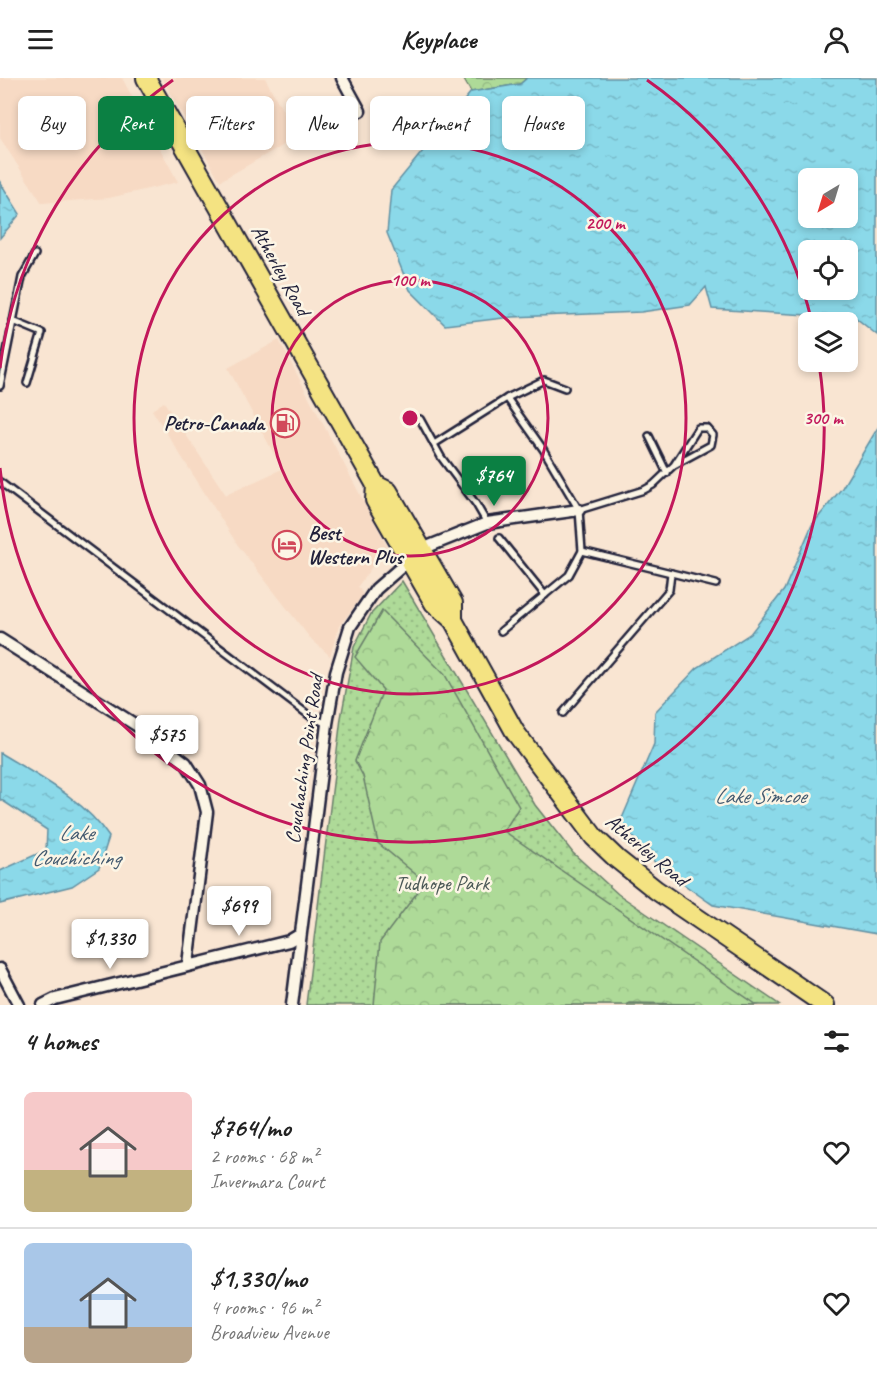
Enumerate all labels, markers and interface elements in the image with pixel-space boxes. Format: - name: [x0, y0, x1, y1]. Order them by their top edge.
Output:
- text: Keyplace: [401, 22, 476, 56]
- icon: menu: [24, 23, 57, 56]
- icon: person: [820, 23, 853, 56]
- chip: Buy: [18, 96, 86, 150]
- chip: Rent: [98, 96, 174, 150]
- chip: Filters: [186, 96, 274, 150]
- chip: New: [286, 96, 358, 150]
- chip: Apartment: [370, 96, 490, 150]
- chip: House: [502, 96, 585, 150]
- north arrow: [798, 168, 858, 228]
- map controls: [798, 168, 858, 372]
- text: 200 m: [586, 212, 626, 234]
- street label: Atherley Road: [245, 220, 318, 322]
- button: locate: [798, 240, 858, 300]
- text: 100 m: [391, 269, 431, 291]
- button: layers: [798, 312, 858, 372]
- fuel station icon: Petro-Canada: [269, 407, 301, 439]
- text: 300 m: [804, 407, 844, 429]
- centre of rings: [400, 408, 420, 428]
- place label: Petro-Canada: [164, 410, 266, 436]
- pin: $764: [458, 456, 530, 507]
- text: $764: [476, 463, 512, 488]
- place label: Best Western Plus: [308, 520, 405, 570]
- hotel icon: Best Western Plus: [271, 529, 303, 561]
- street label: Couchaching Point Road: [279, 670, 329, 845]
- pin: $575: [131, 715, 203, 766]
- text: $575: [149, 722, 185, 747]
- water label: Lake Simcoe: [715, 782, 809, 810]
- street label: Atherley Road: [600, 808, 696, 894]
- water label: Lake Couchiching: [32, 819, 123, 872]
- park label: Tudhope Park: [395, 870, 490, 896]
- pin: $699: [203, 886, 275, 937]
- text: $699: [221, 893, 257, 918]
- pin: $1,330: [61, 919, 159, 970]
- text: $1,330: [86, 926, 134, 951]
- text: 4 homes: [24, 1025, 97, 1058]
- icon: filters: [820, 1025, 853, 1058]
- text: $764/mo: [210, 1111, 291, 1144]
- icon: home: [72, 1116, 144, 1188]
- icon: heart: [820, 1136, 853, 1169]
- text: 2 rooms · 68 m²: [210, 1144, 318, 1169]
- text: Invermara Court: [210, 1169, 324, 1194]
- text: $1,330/mo: [210, 1262, 307, 1295]
- icon: home: [72, 1267, 144, 1339]
- icon: heart: [820, 1287, 853, 1320]
- text: 4 rooms · 96 m²: [210, 1295, 318, 1320]
- text: Broadview Avenue: [210, 1320, 329, 1345]

